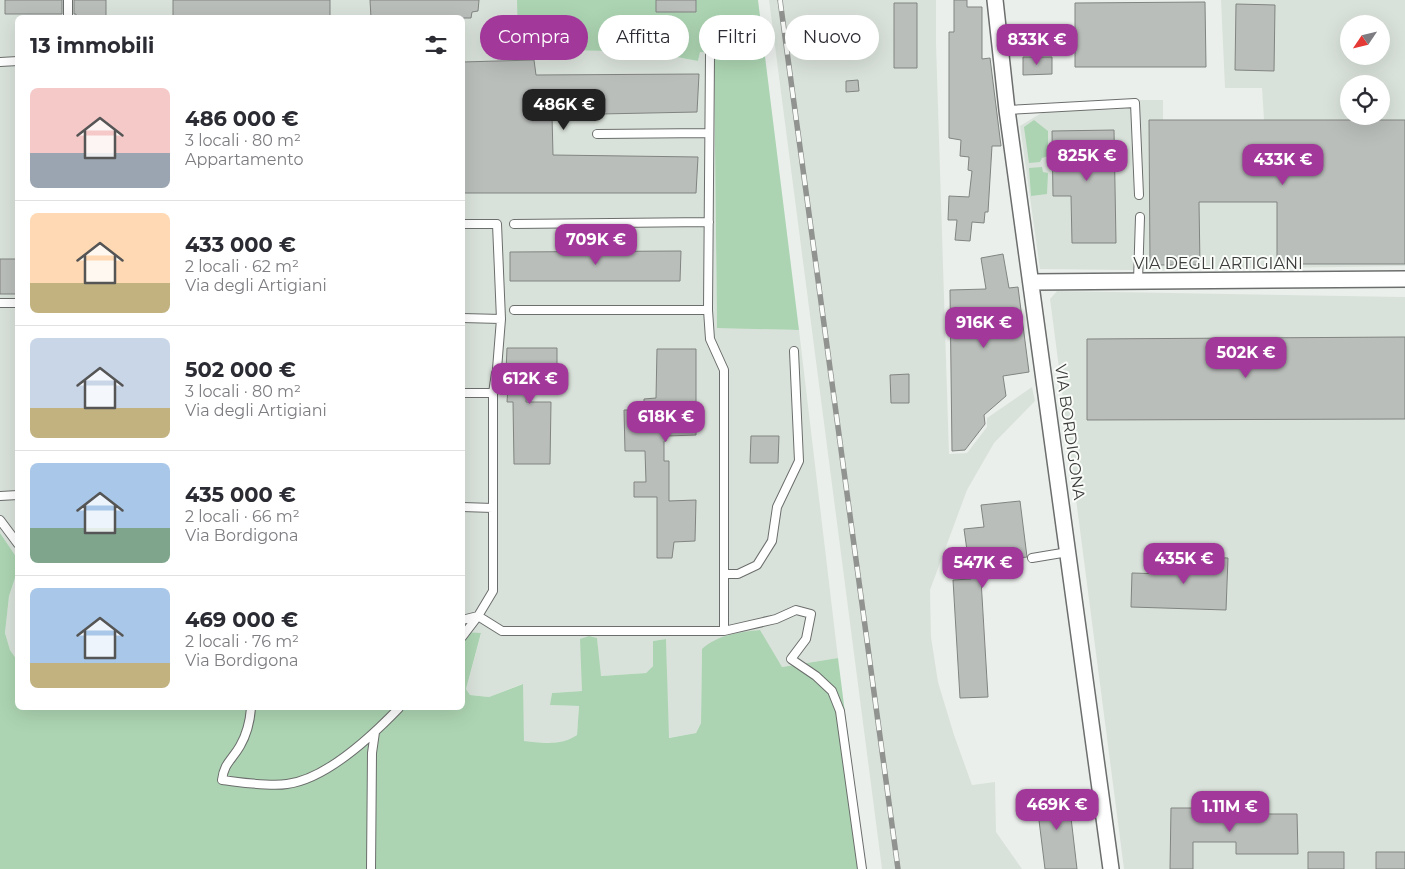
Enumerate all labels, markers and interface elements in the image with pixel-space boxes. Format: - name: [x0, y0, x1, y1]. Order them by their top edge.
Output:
- chip: Compra: [480, 15, 588, 60]
- chip: Affitta: [598, 15, 689, 60]
- chip: Filtri: [699, 15, 775, 60]
- chip: Nuovo: [785, 15, 879, 60]
- north arrow: [1340, 15, 1390, 65]
- map controls: [1340, 15, 1390, 125]
- pin: 833K €: [996, 23, 1078, 66]
- text: 833K €: [1008, 30, 1066, 49]
- icon: filters: [422, 31, 450, 59]
- text: 13 immobili: [30, 33, 154, 58]
- button: locate: [1340, 75, 1390, 125]
- pin: 486K €: [523, 88, 605, 131]
- text: 486K €: [533, 95, 595, 114]
- text: 486 000 €: [185, 106, 299, 131]
- icon: home: [70, 108, 130, 168]
- text: 3 locali · 80 m²: [185, 131, 301, 150]
- pin: 825K €: [1046, 140, 1128, 182]
- pin: 433K €: [1242, 144, 1324, 186]
- text: 825K €: [1058, 146, 1116, 165]
- text: Appartamento: [185, 150, 304, 169]
- text: 433K €: [1253, 150, 1313, 169]
- pin: 709K €: [555, 224, 637, 266]
- text: 709K €: [566, 230, 626, 249]
- text: 433 000 €: [185, 232, 296, 257]
- icon: home: [70, 233, 130, 293]
- street label: VIA DEGLI ARTIGIANI: [1133, 254, 1303, 273]
- text: 2 locali · 62 m²: [185, 257, 299, 276]
- text: Via degli Artigiani: [185, 276, 327, 295]
- pin: 916K €: [943, 306, 1025, 349]
- text: 916K €: [956, 313, 1012, 332]
- pin: 502K €: [1205, 336, 1287, 379]
- text: 502K €: [1216, 343, 1276, 362]
- text: 502 000 €: [185, 357, 296, 382]
- icon: home: [70, 358, 130, 418]
- pin: 612K €: [489, 362, 571, 405]
- street label: VIA BORDIGONA: [1051, 363, 1089, 502]
- text: 612K €: [502, 369, 558, 388]
- text: 3 locali · 80 m²: [185, 382, 301, 401]
- pin: 618K €: [625, 400, 707, 443]
- text: Via degli Artigiani: [185, 401, 327, 420]
- text: 618K €: [638, 407, 694, 426]
- text: 435 000 €: [185, 482, 296, 507]
- icon: home: [70, 483, 130, 543]
- text: 2 locali · 66 m²: [185, 507, 300, 526]
- text: Via Bordigona: [185, 526, 299, 545]
- pin: 435K €: [1143, 542, 1225, 585]
- pin: 547K €: [942, 546, 1024, 589]
- text: 435K €: [1154, 549, 1214, 568]
- text: 547K €: [953, 553, 1013, 572]
- text: 469 000 €: [185, 607, 298, 632]
- icon: home: [70, 608, 130, 668]
- text: 2 locali · 76 m²: [185, 632, 299, 651]
- text: Via Bordigona: [185, 651, 299, 670]
- pin: 469K €: [1016, 788, 1098, 831]
- pin: 1.11M €: [1184, 790, 1276, 833]
- text: 469K €: [1027, 795, 1087, 814]
- text: 1.11M €: [1202, 797, 1258, 816]

